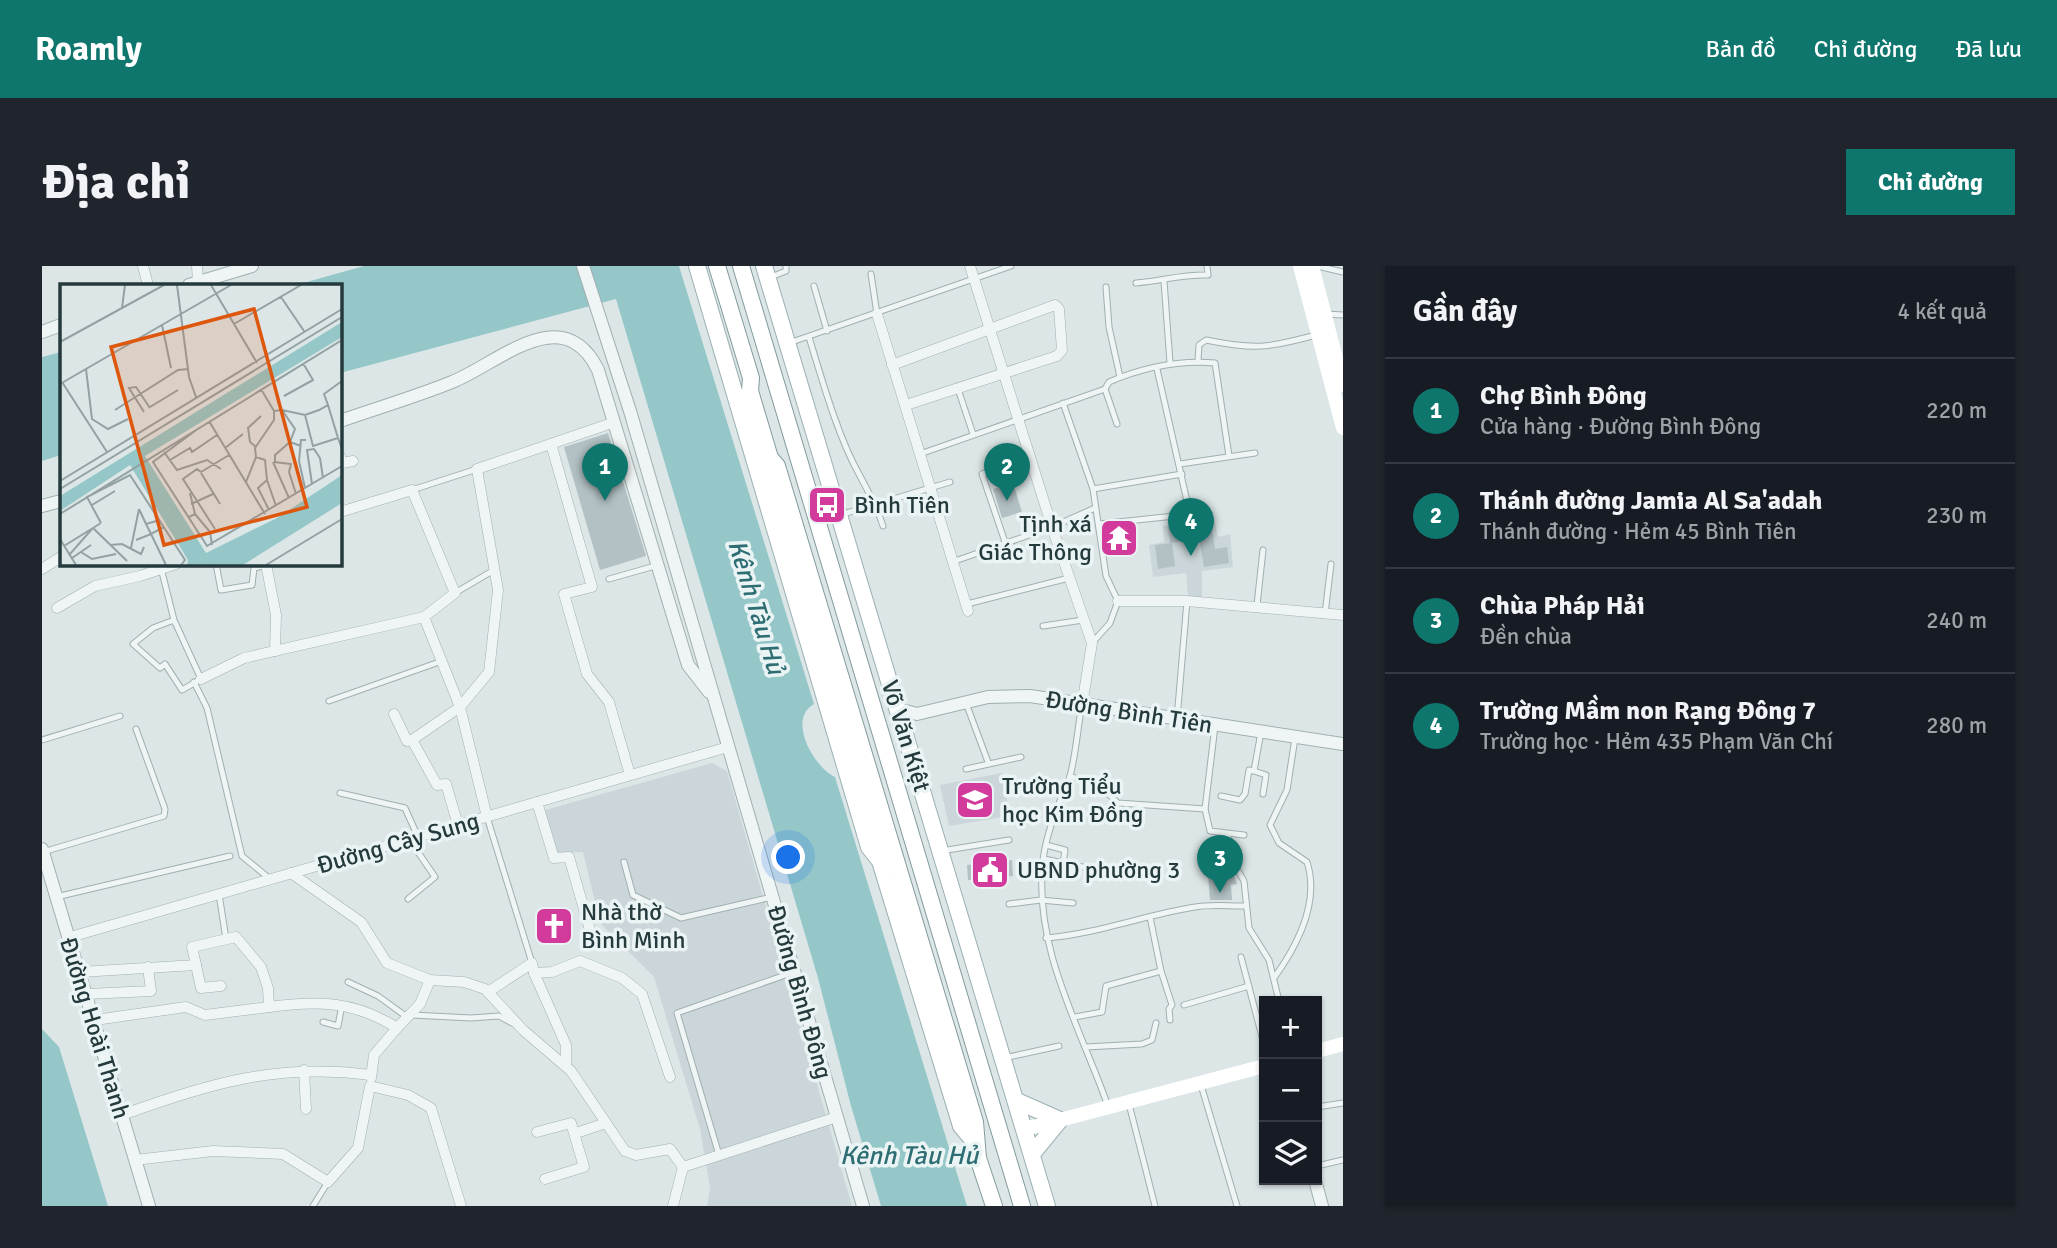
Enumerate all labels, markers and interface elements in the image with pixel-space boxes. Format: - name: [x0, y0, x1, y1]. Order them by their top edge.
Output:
- text: Roamly: [35, 29, 142, 70]
- text: Bản đồ: [1705, 34, 1776, 64]
- text: Chỉ đường: [1814, 34, 1917, 64]
- text: Đã lưu: [1955, 34, 2022, 64]
- button: Chỉ đường: [1846, 149, 2015, 215]
- text: Địa chỉ: [42, 152, 190, 212]
- inset map: [60, 284, 341, 565]
- text: Gần đây: [1413, 293, 1517, 330]
- text: 4 kết quả: [1897, 297, 1987, 326]
- text: Chợ Bình Đông: [1480, 380, 1647, 412]
- text: 1: [1430, 396, 1442, 425]
- text: 220 m: [1926, 396, 1987, 425]
- text: Cửa hàng · Đường Bình Đông: [1480, 412, 1761, 441]
- pin: 1: [582, 443, 628, 501]
- pin: 2: [984, 443, 1030, 501]
- bus stop icon: Bình Tiên: [806, 484, 848, 526]
- text: Thánh đường Jamia Al Sa'adah: [1480, 485, 1822, 517]
- place label: Bình Tiên: [854, 490, 950, 520]
- pin: 4: [1168, 498, 1214, 556]
- text: 2: [1430, 501, 1442, 530]
- text: 230 m: [1926, 501, 1987, 530]
- place label: Tịnh xá Giác Thông: [978, 509, 1092, 567]
- temple icon: Tịnh xá Giác Thông: [1098, 517, 1140, 559]
- text: Thánh đường · Hẻm 45 Bình Tiên: [1480, 517, 1797, 546]
- water label: Kênh Tàu Hủ: [720, 536, 792, 680]
- text: Chùa Pháp Hải: [1480, 590, 1645, 622]
- text: 3: [1430, 606, 1442, 635]
- text: 240 m: [1926, 606, 1987, 635]
- text: Đền chùa: [1480, 622, 1572, 651]
- street label: Võ Văn Kiệt: [875, 677, 937, 795]
- street label: Đường Bình Tiên: [1043, 684, 1215, 740]
- text: Trường Mầm non Rạng Đông 7: [1480, 695, 1816, 727]
- text: 4: [1430, 711, 1442, 740]
- text: 280 m: [1926, 711, 1987, 740]
- text: Trường học · Hẻm 435 Phạm Văn Chí: [1480, 727, 1833, 756]
- place label: Trường Tiểu học Kim Đồng: [1002, 771, 1144, 829]
- school or university icon: Trường Tiểu học Kim Đồng: [954, 779, 996, 821]
- street label: Đường Cây Sung: [313, 805, 483, 881]
- pin: 3: [1197, 835, 1243, 893]
- your location: [771, 840, 805, 874]
- public building icon: UBND phường 3: [969, 849, 1011, 891]
- place label: UBND phường 3: [1017, 855, 1180, 885]
- place label: Nhà thờ Bình Minh: [581, 897, 686, 955]
- street label: Đường Bình Đông: [761, 902, 839, 1082]
- church icon: Nhà thờ Bình Minh: [533, 905, 575, 947]
- street label: Đường Hoài Thanh: [53, 933, 137, 1123]
- map controls: [1259, 996, 1322, 1185]
- button: +: [1259, 996, 1322, 1059]
- button: −: [1259, 1059, 1322, 1122]
- button: layers: [1259, 1122, 1322, 1185]
- water label: Kênh Tàu Hủ: [840, 1140, 980, 1172]

